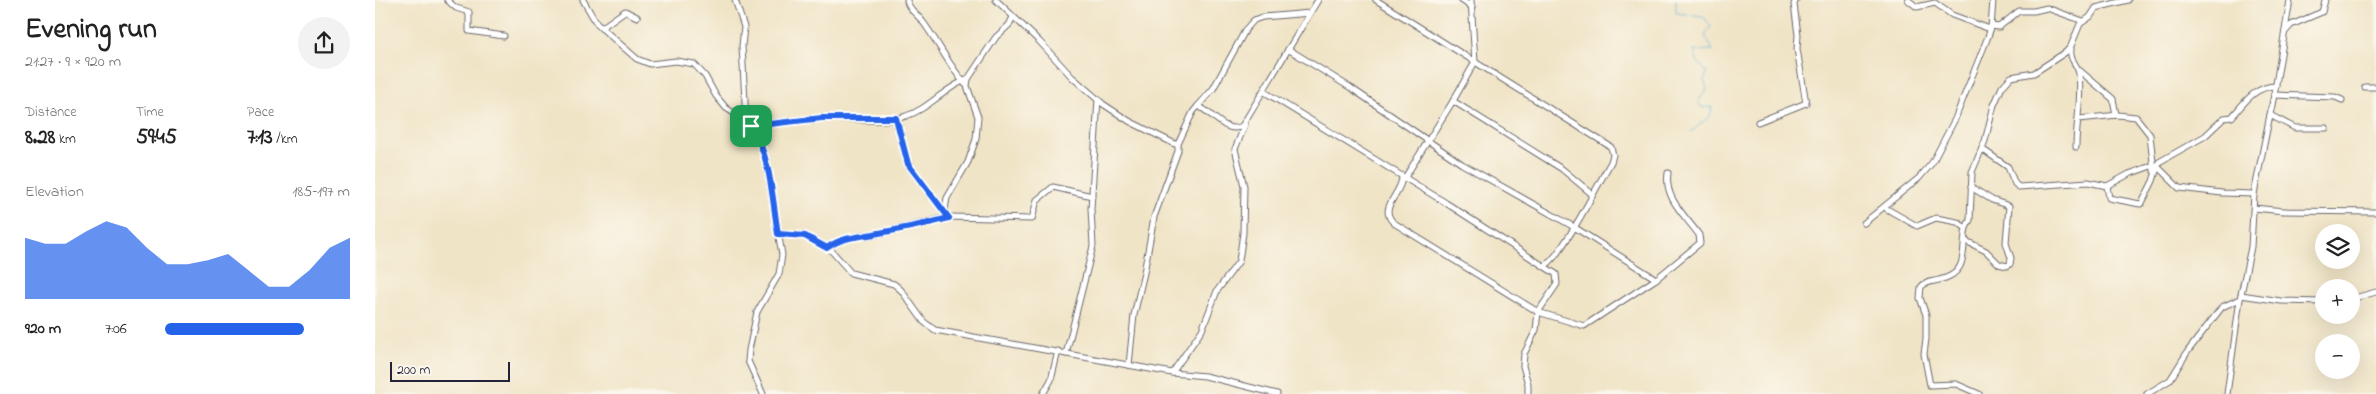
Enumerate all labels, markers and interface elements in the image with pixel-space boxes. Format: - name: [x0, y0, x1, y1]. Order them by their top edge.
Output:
- text: Evening run: [25, 10, 157, 51]
- button: share: [298, 17, 350, 69]
- text: 21:27 · 9 × 920 m: [25, 50, 121, 74]
- text: Distance: [25, 102, 77, 123]
- text: Time: [136, 102, 164, 123]
- text: Pace: [247, 102, 274, 123]
- pin: [730, 105, 772, 147]
- icon: arrive: [737, 112, 765, 140]
- text: 8.28: [25, 123, 55, 153]
- text: 59:45: [136, 123, 177, 153]
- text: 7:13: [247, 123, 273, 153]
- text: km: [55, 129, 76, 150]
- text: /km: [273, 129, 298, 150]
- text: Elevation: [25, 180, 84, 204]
- text: 185–197 m: [292, 180, 350, 204]
- map controls: [2315, 224, 2360, 379]
- button: layers: [2315, 224, 2360, 269]
- button: +: [2315, 279, 2360, 324]
- text: 920 m: [25, 317, 61, 341]
- text: 7:06: [105, 317, 127, 341]
- button: −: [2315, 334, 2360, 379]
- scale bar: [390, 359, 510, 382]
- text: 200 m: [397, 360, 430, 381]

